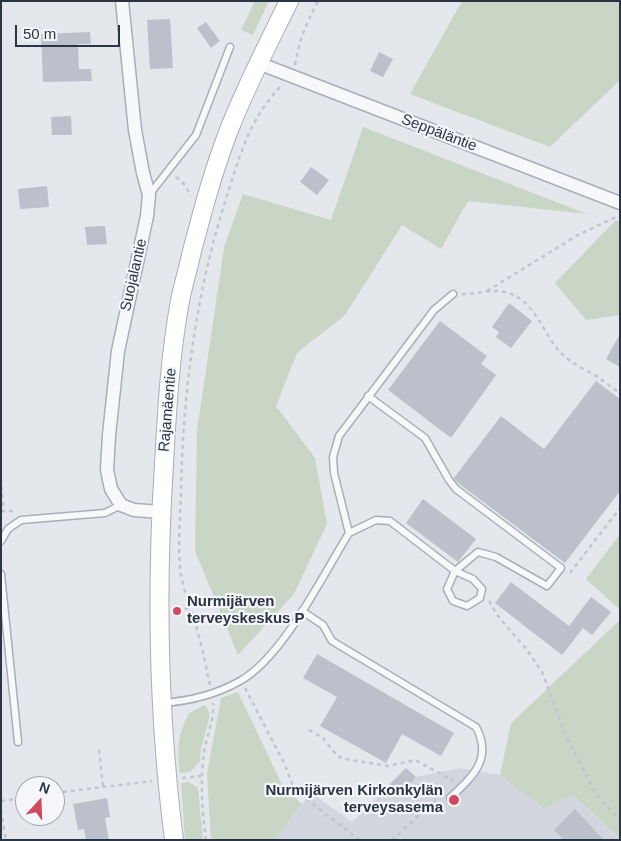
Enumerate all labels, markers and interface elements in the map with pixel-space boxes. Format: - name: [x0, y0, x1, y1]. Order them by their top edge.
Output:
- scale bar: [18, 15, 122, 47]
- text: 50 m: [23, 25, 56, 42]
- street label: Seppäläntie: [399, 110, 479, 156]
- street label: Suojalantie: [117, 237, 151, 313]
- street label: Rajamäentie: [155, 367, 181, 453]
- place label: Nurmijärven terveyskeskus P: [187, 593, 305, 628]
- marker: Nurmijärven terveyskeskus P: [171, 605, 183, 617]
- north arrow: [15, 776, 65, 826]
- text: N: [37, 779, 52, 797]
- place label: Nurmijärven Kirkonkylän terveysasema: [265, 782, 443, 817]
- marker: Nurmijärven Kirkonkylän terveysasema: [447, 793, 461, 807]

